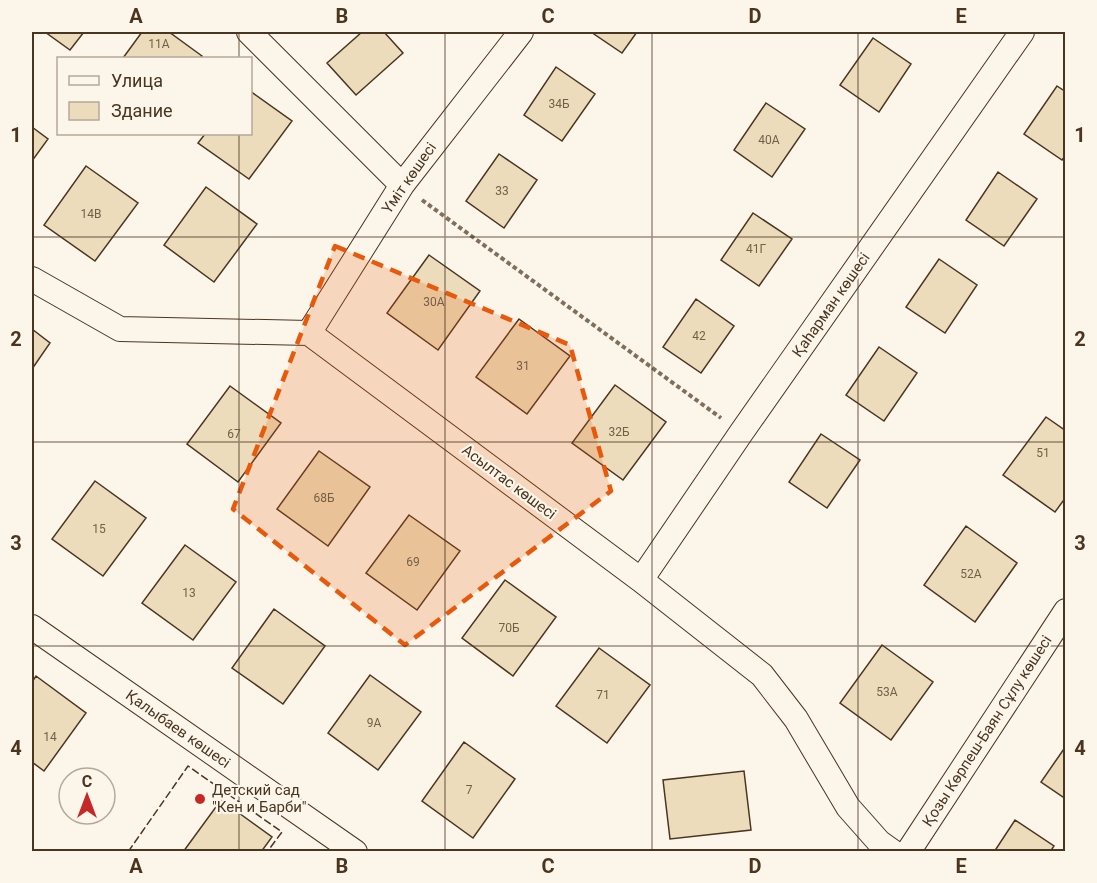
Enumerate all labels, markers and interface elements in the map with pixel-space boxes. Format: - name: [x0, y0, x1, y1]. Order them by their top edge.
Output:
- text: A: [129, 4, 143, 28]
- text: B: [336, 4, 348, 28]
- text: C: [541, 4, 555, 28]
- text: D: [749, 4, 762, 28]
- text: E: [955, 4, 967, 28]
- house number: 11А: [148, 37, 170, 51]
- legend: [57, 57, 252, 135]
- text: Улица: [111, 70, 163, 91]
- house number: 34Б: [548, 97, 570, 111]
- text: Здание: [111, 100, 173, 121]
- text: 1: [10, 123, 22, 147]
- text: 1: [1074, 123, 1086, 147]
- house number: 40А: [758, 133, 780, 147]
- street label: Үміт көшесі: [378, 139, 440, 217]
- house number: 33: [495, 184, 509, 198]
- house number: 14В: [81, 207, 101, 221]
- house number: 41Г: [746, 242, 766, 256]
- street label: Қаһарман көшесі: [788, 249, 874, 361]
- house number: 30А: [423, 295, 445, 309]
- text: 2: [10, 327, 22, 351]
- text: 2: [1074, 327, 1086, 351]
- house number: 42: [692, 329, 706, 343]
- house number: 31: [516, 359, 530, 373]
- house number: 32Б: [608, 425, 630, 439]
- house number: 67: [227, 427, 241, 441]
- street label: Асылтас көшесі: [459, 441, 559, 523]
- house number: 51: [1036, 446, 1050, 460]
- house number: 68Б: [313, 491, 335, 505]
- house number: 15: [92, 522, 106, 536]
- text: 3: [10, 531, 22, 555]
- text: 3: [1074, 531, 1086, 555]
- house number: 69: [406, 555, 420, 569]
- house number: 52А: [960, 567, 982, 581]
- house number: 13: [182, 586, 196, 600]
- house number: 70Б: [498, 621, 520, 635]
- street label: Қозы Көрпеш-Баян Сұлу көшесі: [918, 632, 1056, 830]
- house number: 53А: [876, 685, 898, 699]
- street label: Қалыбаев көшесі: [122, 686, 234, 772]
- house number: 71: [596, 688, 610, 702]
- house number: 9А: [367, 716, 381, 730]
- house number: 14: [43, 730, 57, 744]
- text: 4: [10, 736, 22, 760]
- text: 4: [1074, 736, 1086, 760]
- north arrow: [57, 766, 117, 826]
- text: С: [82, 772, 92, 791]
- place label: Детский сад "Кен и Барби": [212, 781, 307, 816]
- house number: 7: [466, 783, 473, 797]
- marker: Детский сад "Кен и Барби": [193, 792, 207, 806]
- text: A: [129, 854, 143, 878]
- text: B: [336, 854, 348, 878]
- text: C: [541, 854, 555, 878]
- text: D: [749, 854, 762, 878]
- text: E: [955, 854, 967, 878]

